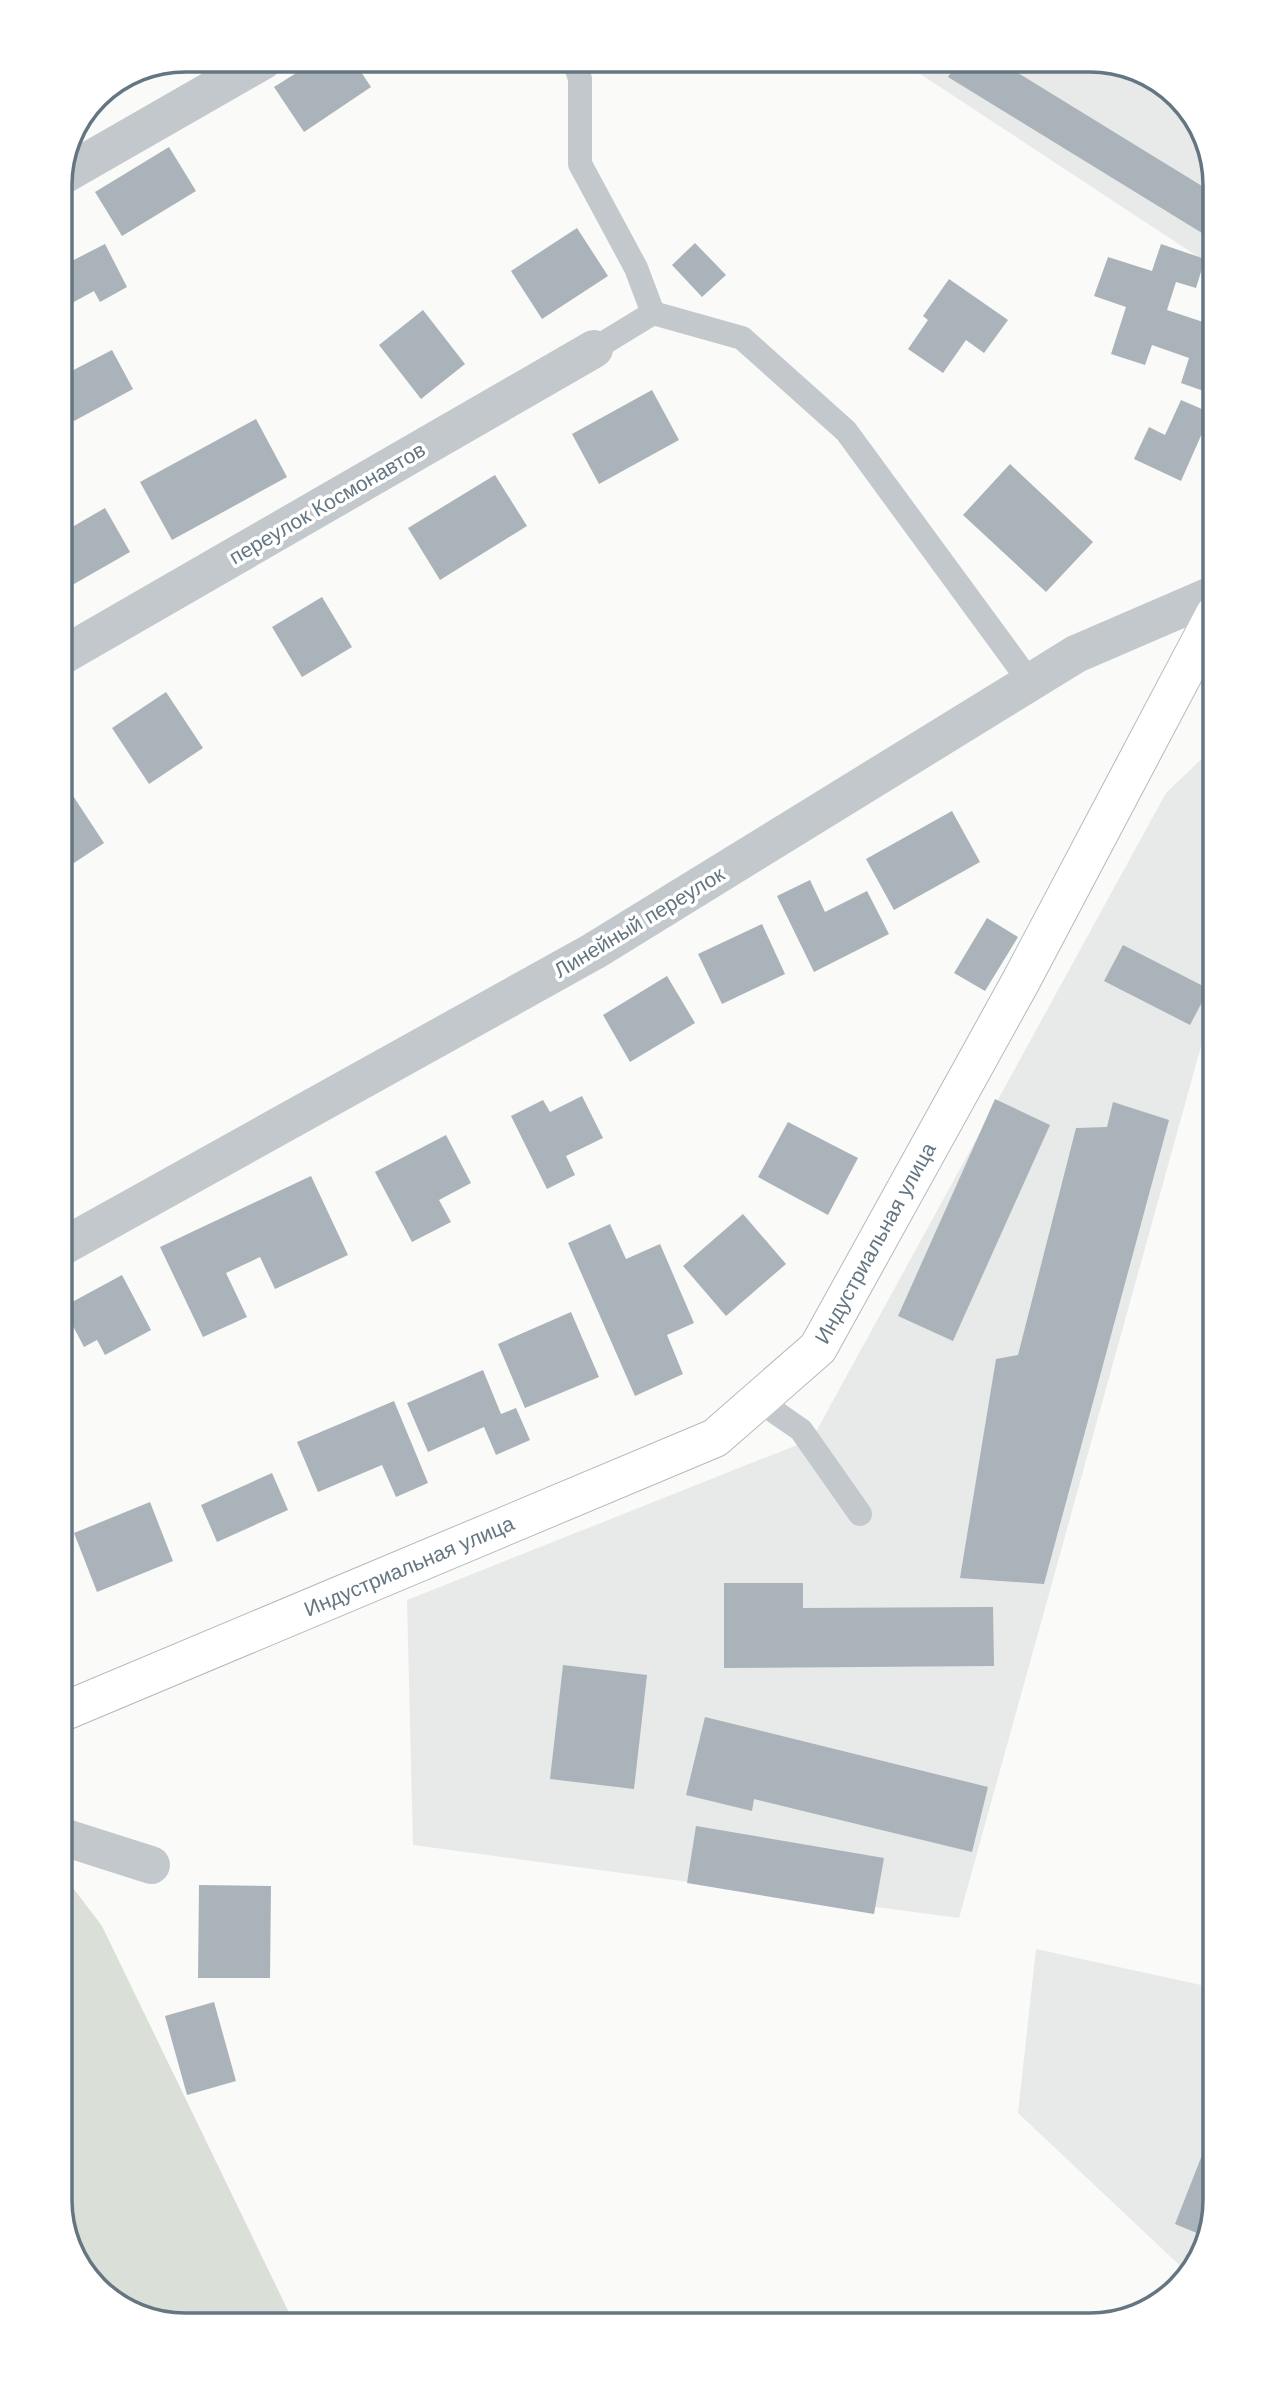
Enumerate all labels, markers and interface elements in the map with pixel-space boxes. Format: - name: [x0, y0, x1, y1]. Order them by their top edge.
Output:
- street label: переулок Космонавтов: [225, 438, 429, 568]
- street label: Линейный переулок: [550, 862, 729, 982]
- street label: Индустриальная улица: [810, 1138, 940, 1347]
- street label: Индустриальная улица: [301, 1511, 518, 1621]

